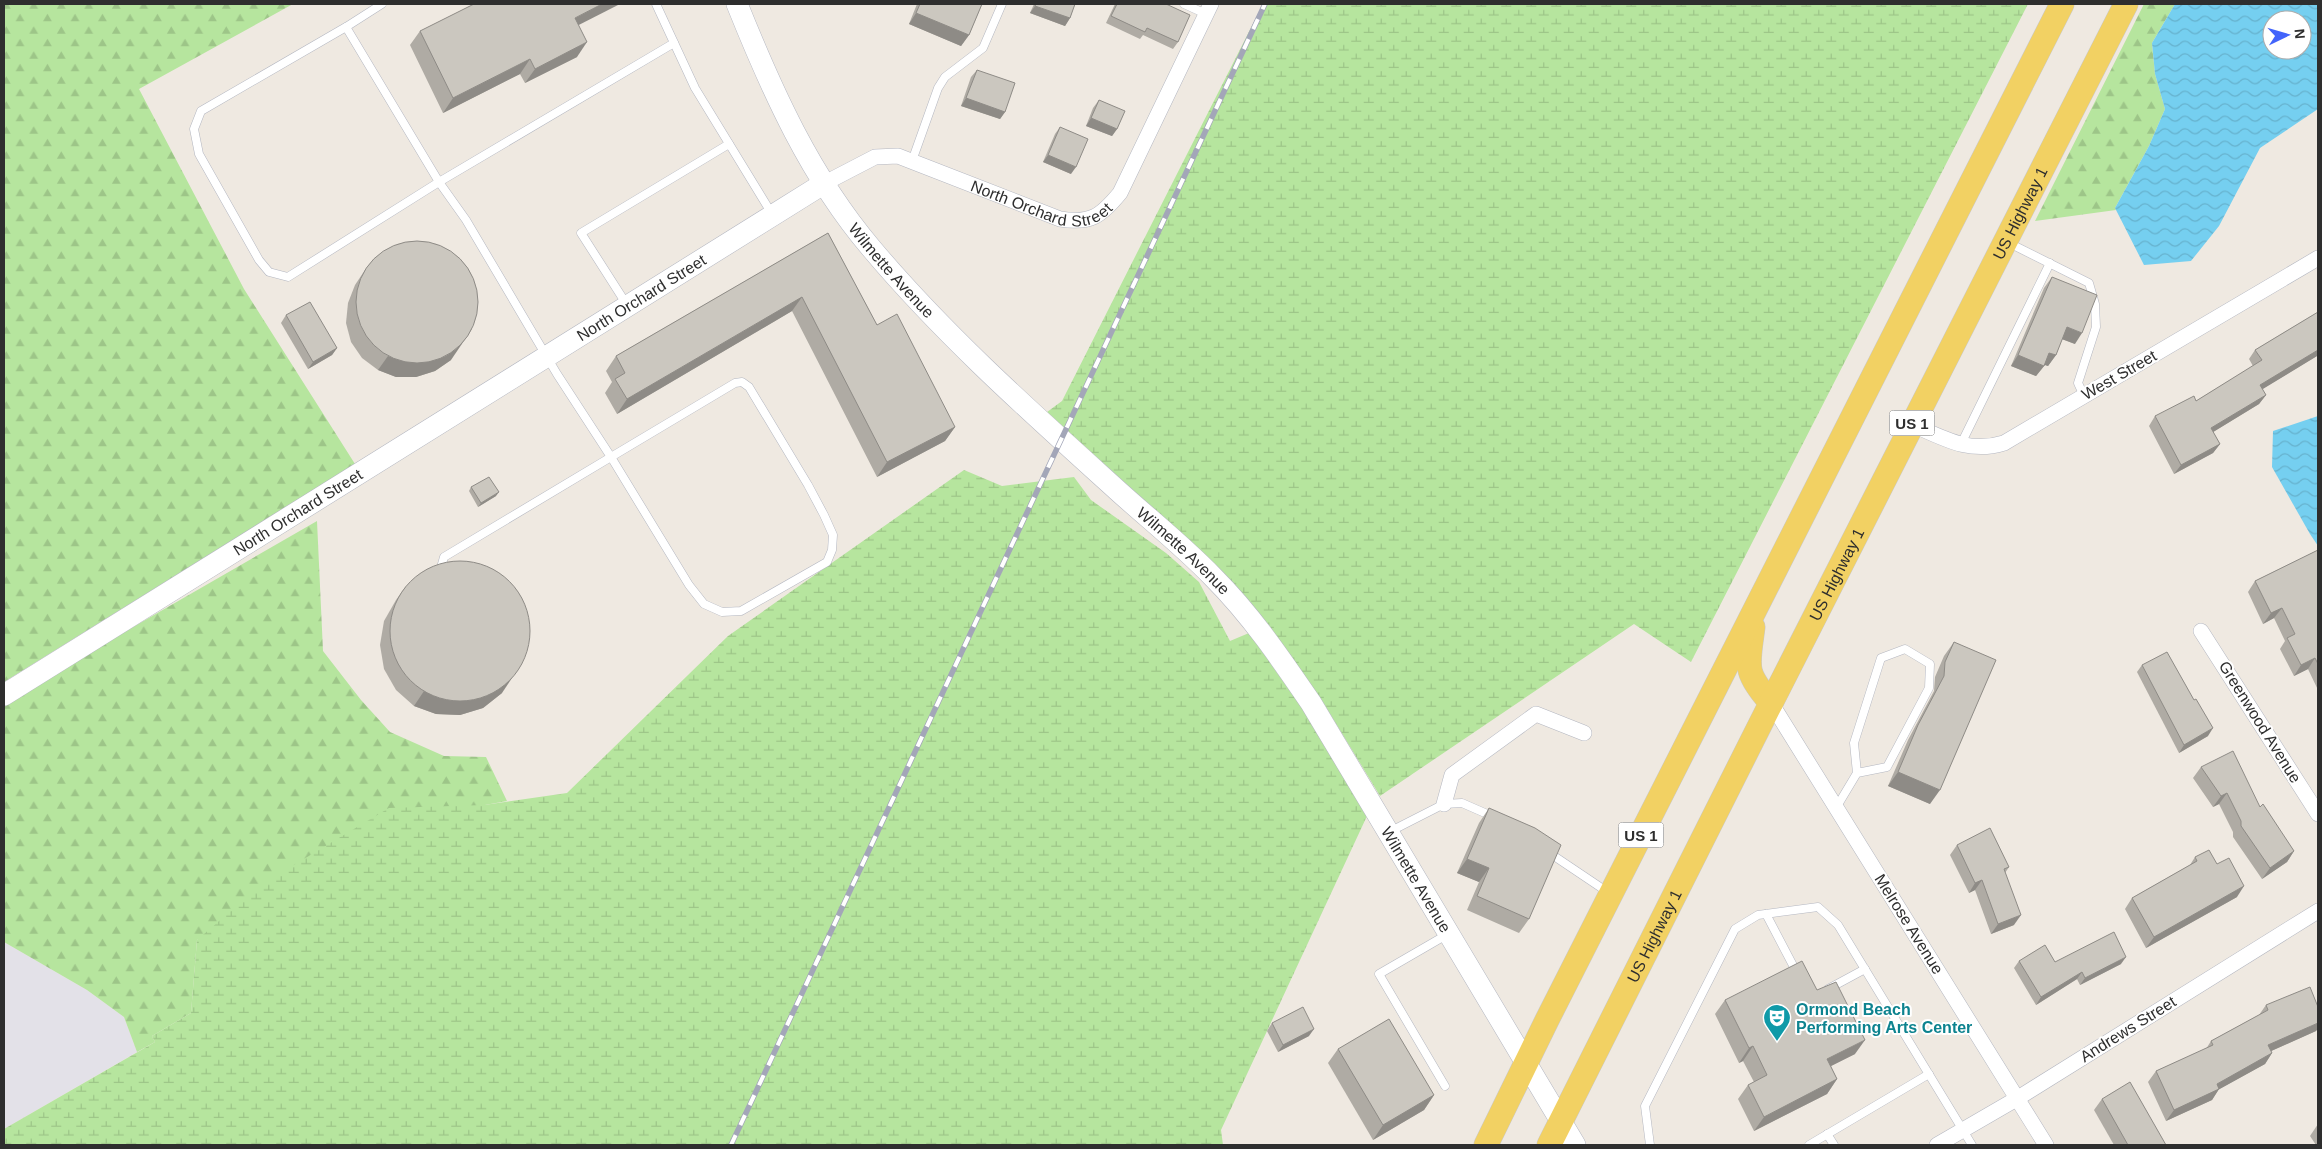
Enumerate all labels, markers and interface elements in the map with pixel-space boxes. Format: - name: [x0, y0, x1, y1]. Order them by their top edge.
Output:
- north arrow: [2262, 10, 2312, 60]
- text: N: [2292, 28, 2308, 40]
- street label: US Highway 1: [1989, 164, 2050, 262]
- street label: North Orchard Street: [969, 177, 1116, 229]
- street label: Wilmette Avenue: [846, 220, 938, 321]
- street label: North Orchard Street: [574, 251, 709, 344]
- street label: West Street: [2079, 347, 2160, 403]
- road number: US 1: [1890, 410, 1934, 436]
- street label: North Orchard Street: [230, 465, 366, 558]
- street label: Wilmette Avenue: [1134, 504, 1233, 598]
- street label: US Highway 1: [1806, 525, 1867, 623]
- street label: Greenwood Avenue: [2216, 658, 2304, 786]
- road number: US 1: [1618, 822, 1664, 848]
- street label: Wilmette Avenue: [1378, 824, 1454, 935]
- street label: Melrose Avenue: [1871, 871, 1947, 977]
- street label: US Highway 1: [1624, 887, 1684, 985]
- street label: Andrews Street: [2077, 993, 2179, 1065]
- place label: Ormond Beach Performing Arts Center: [1796, 1001, 1972, 1036]
- theatre icon: Ormond Beach Performing Arts Center: [1762, 1003, 1792, 1042]

